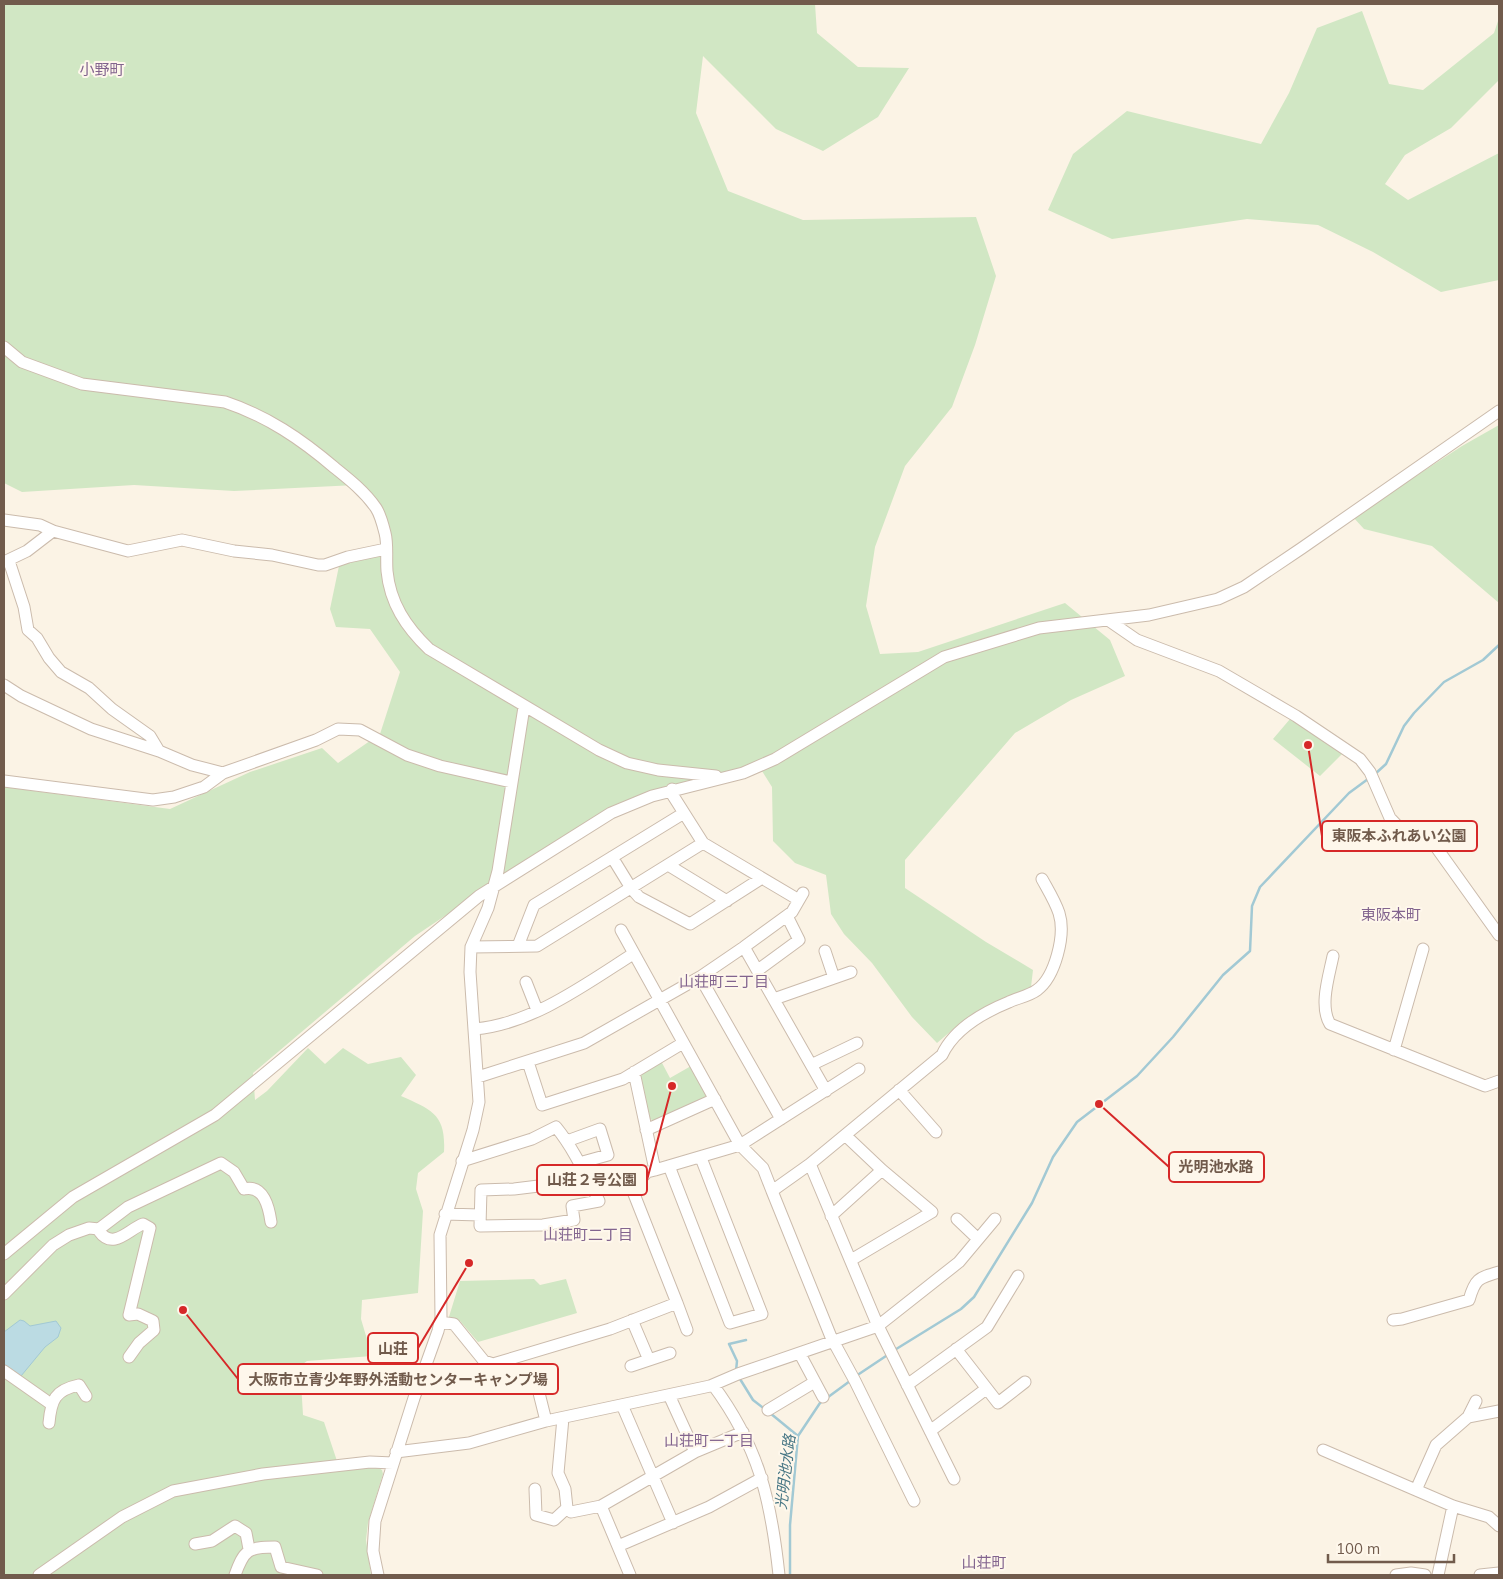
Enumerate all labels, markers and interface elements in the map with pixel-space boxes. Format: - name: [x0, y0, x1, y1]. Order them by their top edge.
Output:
- district label: 小野町: [79, 60, 125, 79]
- callout: 東阪本ふれあい公園: [1322, 821, 1477, 851]
- text: 東阪本ふれあい公園: [1331, 826, 1467, 845]
- district label: 東阪本町: [1361, 905, 1421, 924]
- district label: 山荘町三丁目: [679, 972, 769, 991]
- callout: 光明池水路: [1169, 1152, 1264, 1182]
- text: 光明池水路: [1178, 1157, 1254, 1176]
- callout: 山荘２号公園: [537, 1165, 647, 1195]
- text: 山荘２号公園: [547, 1170, 637, 1189]
- district label: 山荘町二丁目: [543, 1225, 633, 1244]
- callout: 山荘: [368, 1333, 418, 1363]
- text: 山荘: [378, 1339, 408, 1358]
- callout: 大阪市立青少年野外活動センターキャンプ場: [238, 1364, 558, 1394]
- text: 大阪市立青少年野外活動センターキャンプ場: [248, 1370, 548, 1389]
- district label: 山荘町一丁目: [664, 1431, 754, 1450]
- water label: 光明池水路: [771, 1432, 799, 1510]
- scale bar: [1328, 1532, 1454, 1564]
- text: 100 m: [1336, 1539, 1380, 1558]
- district label: 山荘町: [961, 1553, 1007, 1572]

